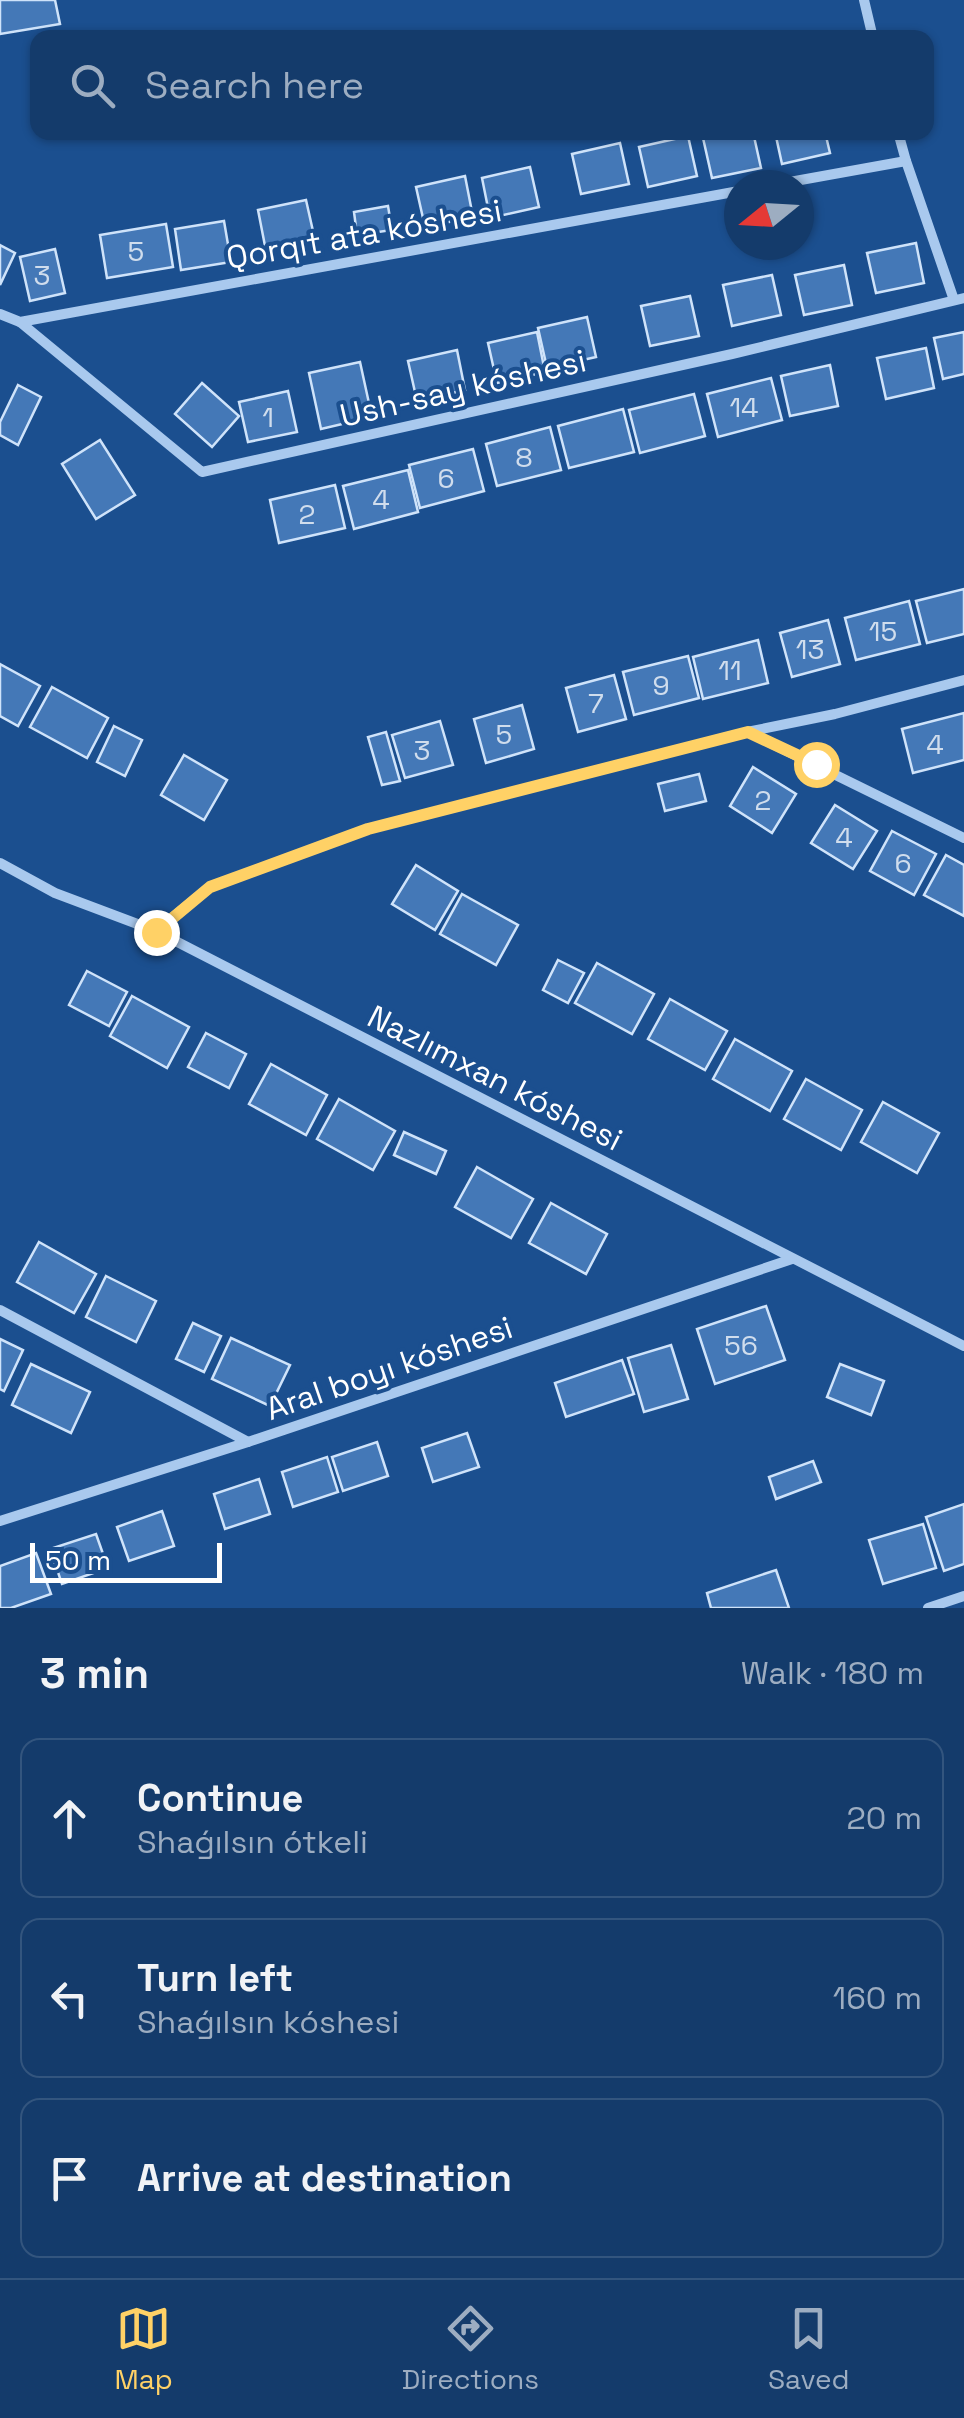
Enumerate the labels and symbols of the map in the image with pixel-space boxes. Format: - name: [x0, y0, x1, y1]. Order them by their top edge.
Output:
- north arrow: [724, 170, 814, 260]
- street label: Qorqıt ata kóshesi: [223, 190, 505, 278]
- house number: 5: [128, 233, 144, 269]
- house number: 3: [34, 257, 50, 293]
- street label: Ush-say kóshesi: [336, 340, 590, 436]
- house number: 14: [729, 389, 759, 425]
- house number: 1: [262, 399, 274, 435]
- house number: 8: [515, 439, 533, 475]
- house number: 6: [437, 460, 455, 496]
- house number: 4: [372, 481, 390, 517]
- house number: 2: [299, 496, 315, 532]
- house number: 15: [869, 613, 897, 649]
- house number: 13: [796, 631, 824, 667]
- house number: 11: [718, 652, 742, 688]
- house number: 9: [652, 667, 670, 703]
- house number: 7: [588, 685, 604, 721]
- house number: 5: [496, 716, 512, 752]
- house number: 4: [926, 726, 944, 762]
- house number: 3: [414, 732, 430, 768]
- route start: [794, 742, 840, 788]
- house number: 2: [755, 782, 771, 818]
- house number: 4: [835, 819, 853, 855]
- house number: 6: [894, 845, 912, 881]
- route end: [134, 910, 180, 956]
- street label: Nazlımxan kóshesi: [361, 996, 629, 1160]
- street label: Aral boyı kóshesi: [260, 1307, 518, 1429]
- house number: 56: [724, 1327, 758, 1363]
- scale bar: [30, 1538, 222, 1582]

